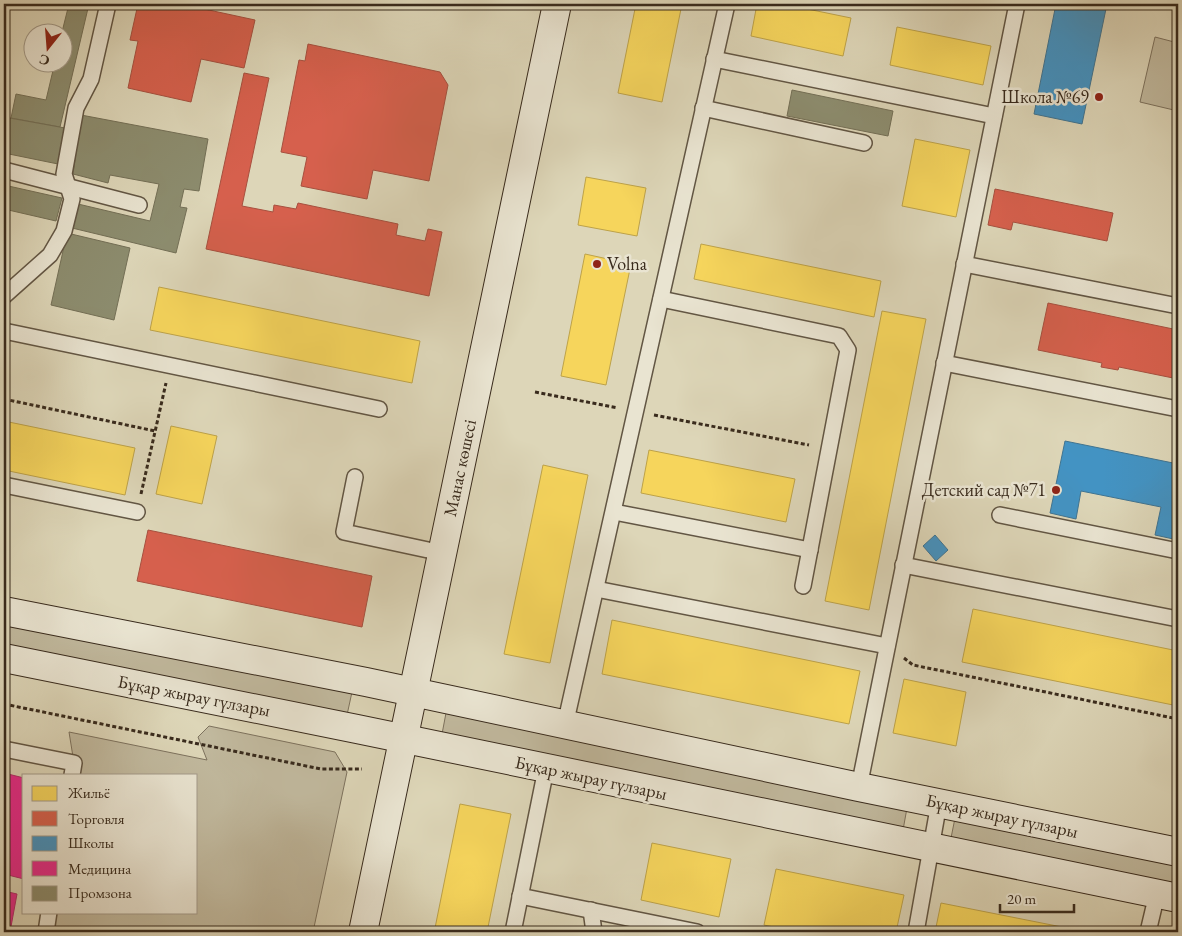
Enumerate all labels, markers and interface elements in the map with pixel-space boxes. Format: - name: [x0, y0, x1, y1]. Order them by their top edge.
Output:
- north arrow: [22, 22, 72, 72]
- text: С: [37, 50, 52, 70]
- place label: Школа №69: [1001, 85, 1089, 108]
- marker: Школа №69: [1093, 91, 1105, 103]
- place label: Volna: [607, 252, 648, 275]
- marker: Volna: [591, 258, 603, 270]
- street label: Манас көшесі: [438, 417, 481, 519]
- place label: Детский сад №71: [922, 478, 1046, 501]
- marker: Детский сад №71: [1050, 484, 1062, 496]
- street label: Бұқар жырау гүлзары: [116, 669, 272, 722]
- street label: Бұқар жырау гүлзары: [513, 750, 669, 805]
- legend: [22, 774, 198, 914]
- text: Жильё: [67, 783, 110, 802]
- street label: Бұқар жырау гүлзары: [924, 788, 1080, 843]
- text: Торговля: [68, 809, 125, 828]
- text: Школы: [68, 833, 114, 852]
- text: Медицина: [68, 859, 131, 878]
- scale bar: [1000, 881, 1073, 913]
- text: Промзона: [68, 883, 132, 902]
- text: 20 m: [1007, 889, 1036, 908]

